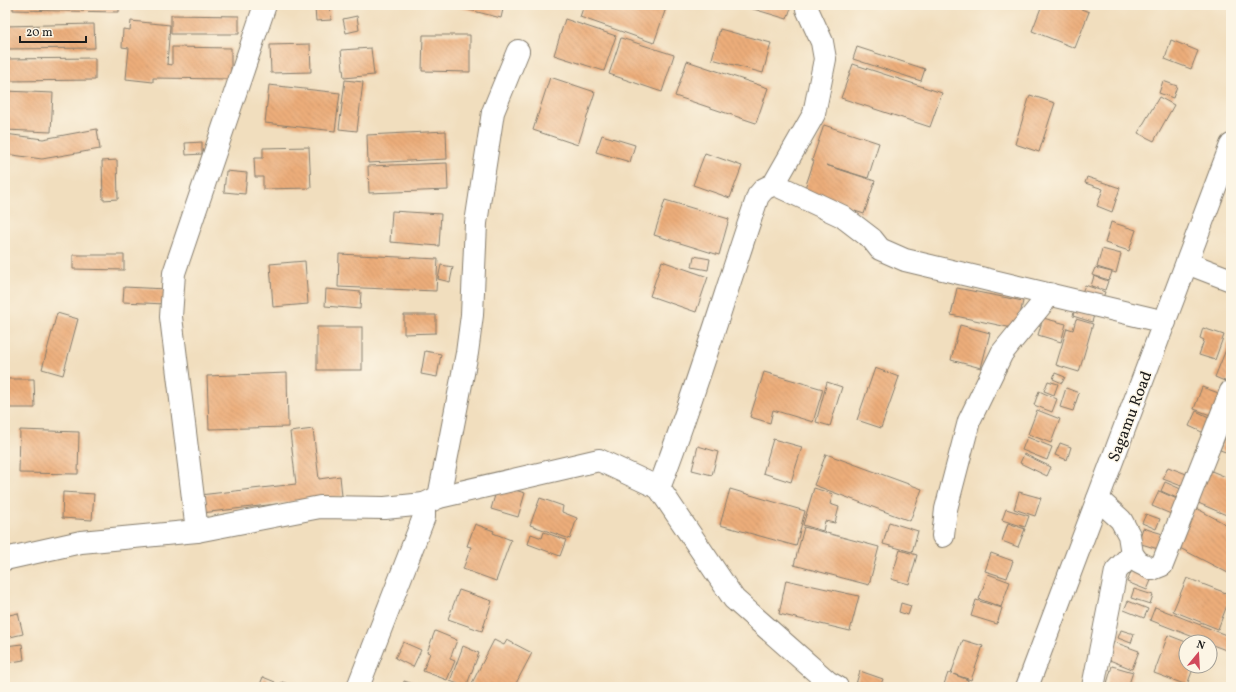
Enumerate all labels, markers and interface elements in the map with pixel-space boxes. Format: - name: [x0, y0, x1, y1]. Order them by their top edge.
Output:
- scale bar: [20, 18, 86, 44]
- text: 20 m: [26, 25, 53, 41]
- street label: Sagamu Road: [1103, 368, 1158, 465]
- north arrow: [1178, 634, 1218, 674]
- text: N: [1195, 638, 1207, 654]

